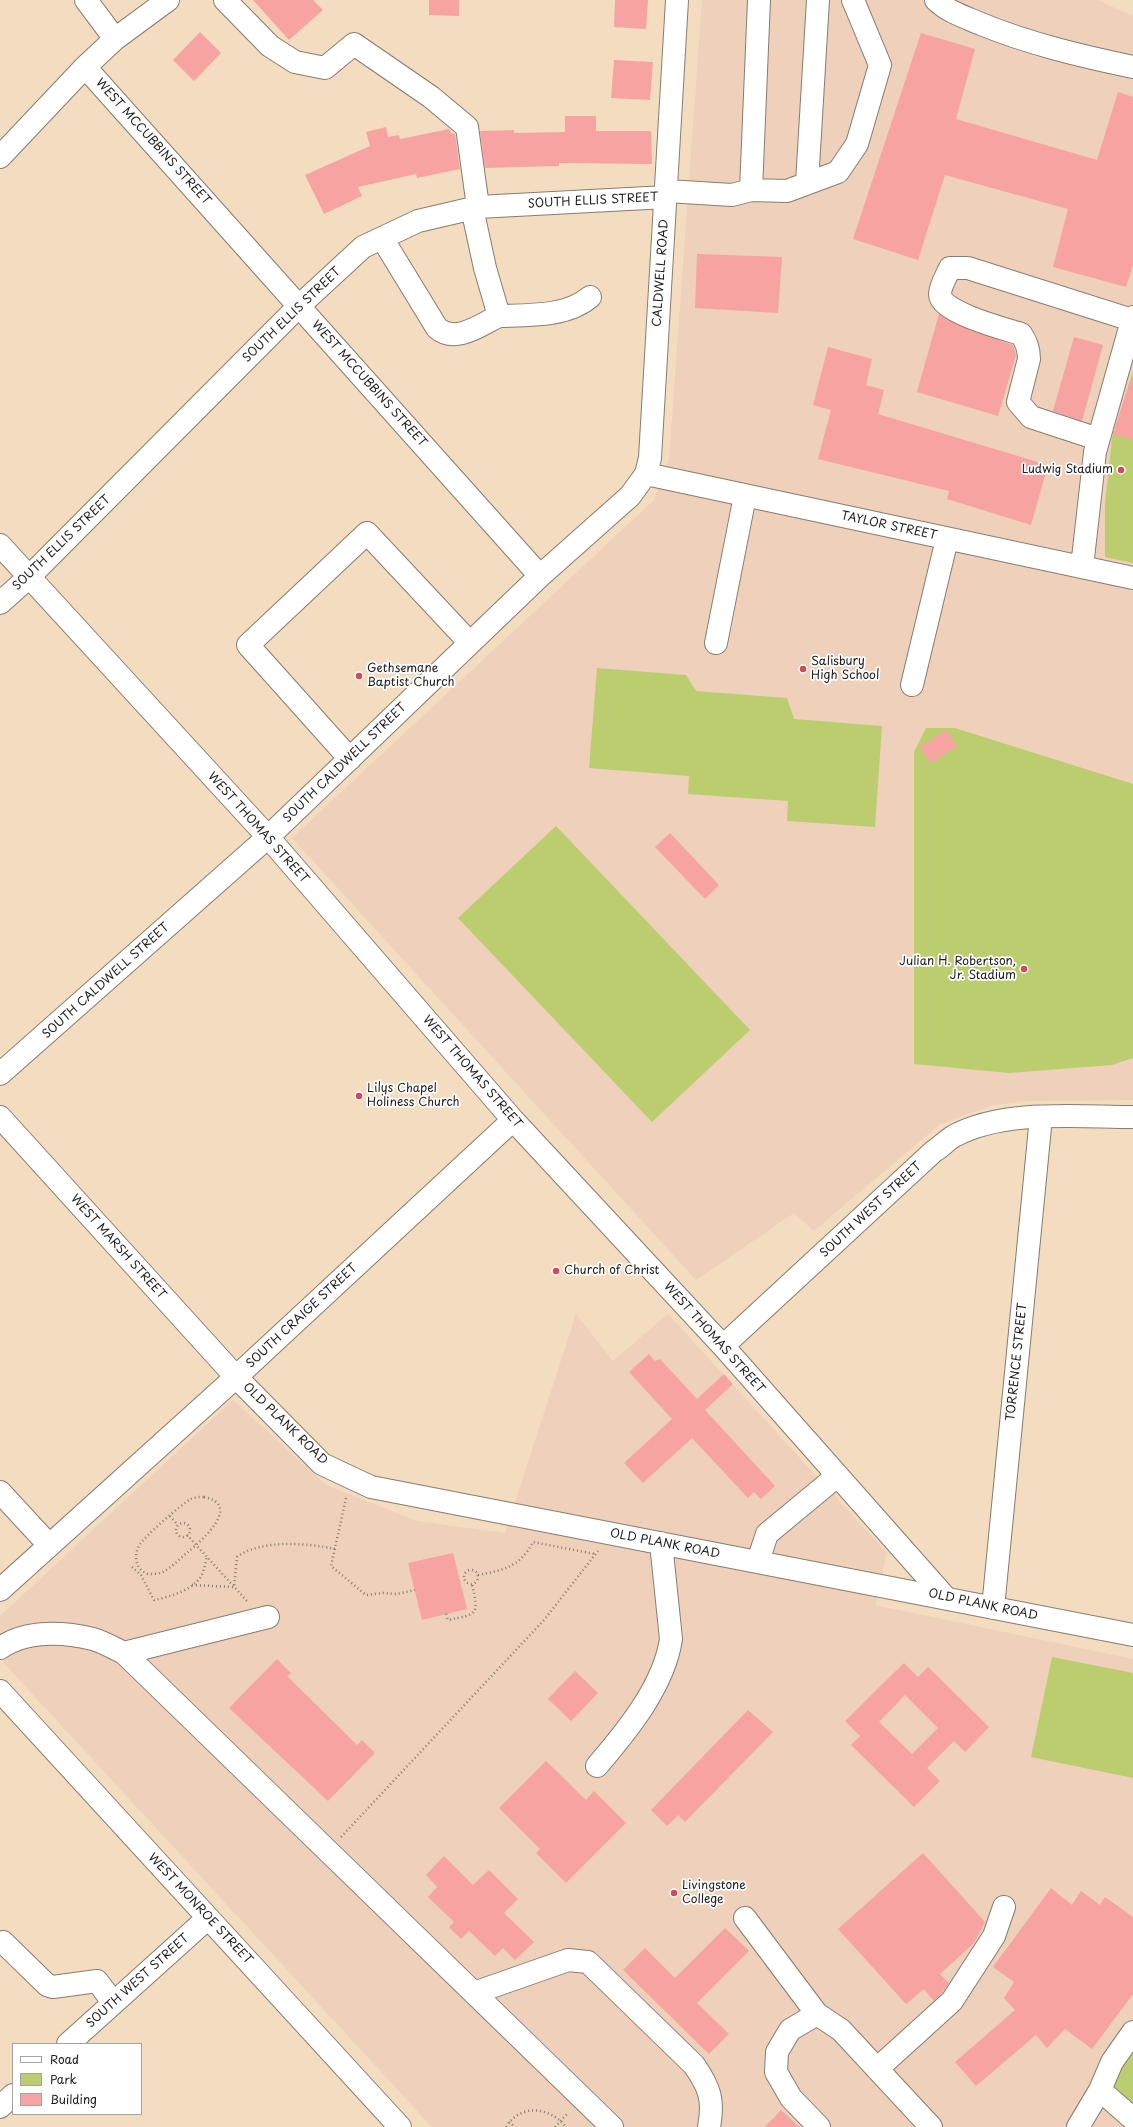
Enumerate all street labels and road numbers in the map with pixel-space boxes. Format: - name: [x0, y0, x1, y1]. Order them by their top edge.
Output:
- street label: WEST MCCUBBINS STREET: [92, 76, 214, 208]
- street label: SOUTH ELLIS STREET: [527, 190, 659, 212]
- street label: CALDWELL ROAD: [650, 219, 672, 327]
- street label: SOUTH ELLIS STREET: [240, 264, 344, 366]
- street label: WEST MCCUBBINS STREET: [308, 318, 430, 450]
- street label: SOUTH ELLIS STREET: [10, 492, 114, 594]
- street label: TAYLOR STREET: [840, 509, 938, 543]
- street label: SOUTH CALDWELL STREET: [280, 700, 410, 826]
- street label: WEST THOMAS STREET: [204, 770, 312, 886]
- street label: SOUTH CALDWELL STREET: [40, 920, 172, 1042]
- street label: WEST THOMAS STREET: [419, 1013, 525, 1131]
- street label: SOUTH WEST STREET: [817, 1159, 925, 1261]
- street label: WEST MARSH STREET: [67, 1192, 169, 1302]
- street label: SOUTH CRAIGE STREET: [244, 1261, 360, 1371]
- street label: WEST THOMAS STREET: [660, 1280, 768, 1396]
- street label: TORRENCE STREET: [1004, 1302, 1030, 1422]
- street label: OLD PLANK ROAD: [240, 1380, 330, 1468]
- street label: OLD PLANK ROAD: [609, 1526, 721, 1562]
- street label: OLD PLANK ROAD: [927, 1586, 1039, 1624]
- street label: WEST MONROE STREET: [145, 1850, 255, 1968]
- street label: SOUTH WEST STREET: [84, 1931, 192, 2031]

